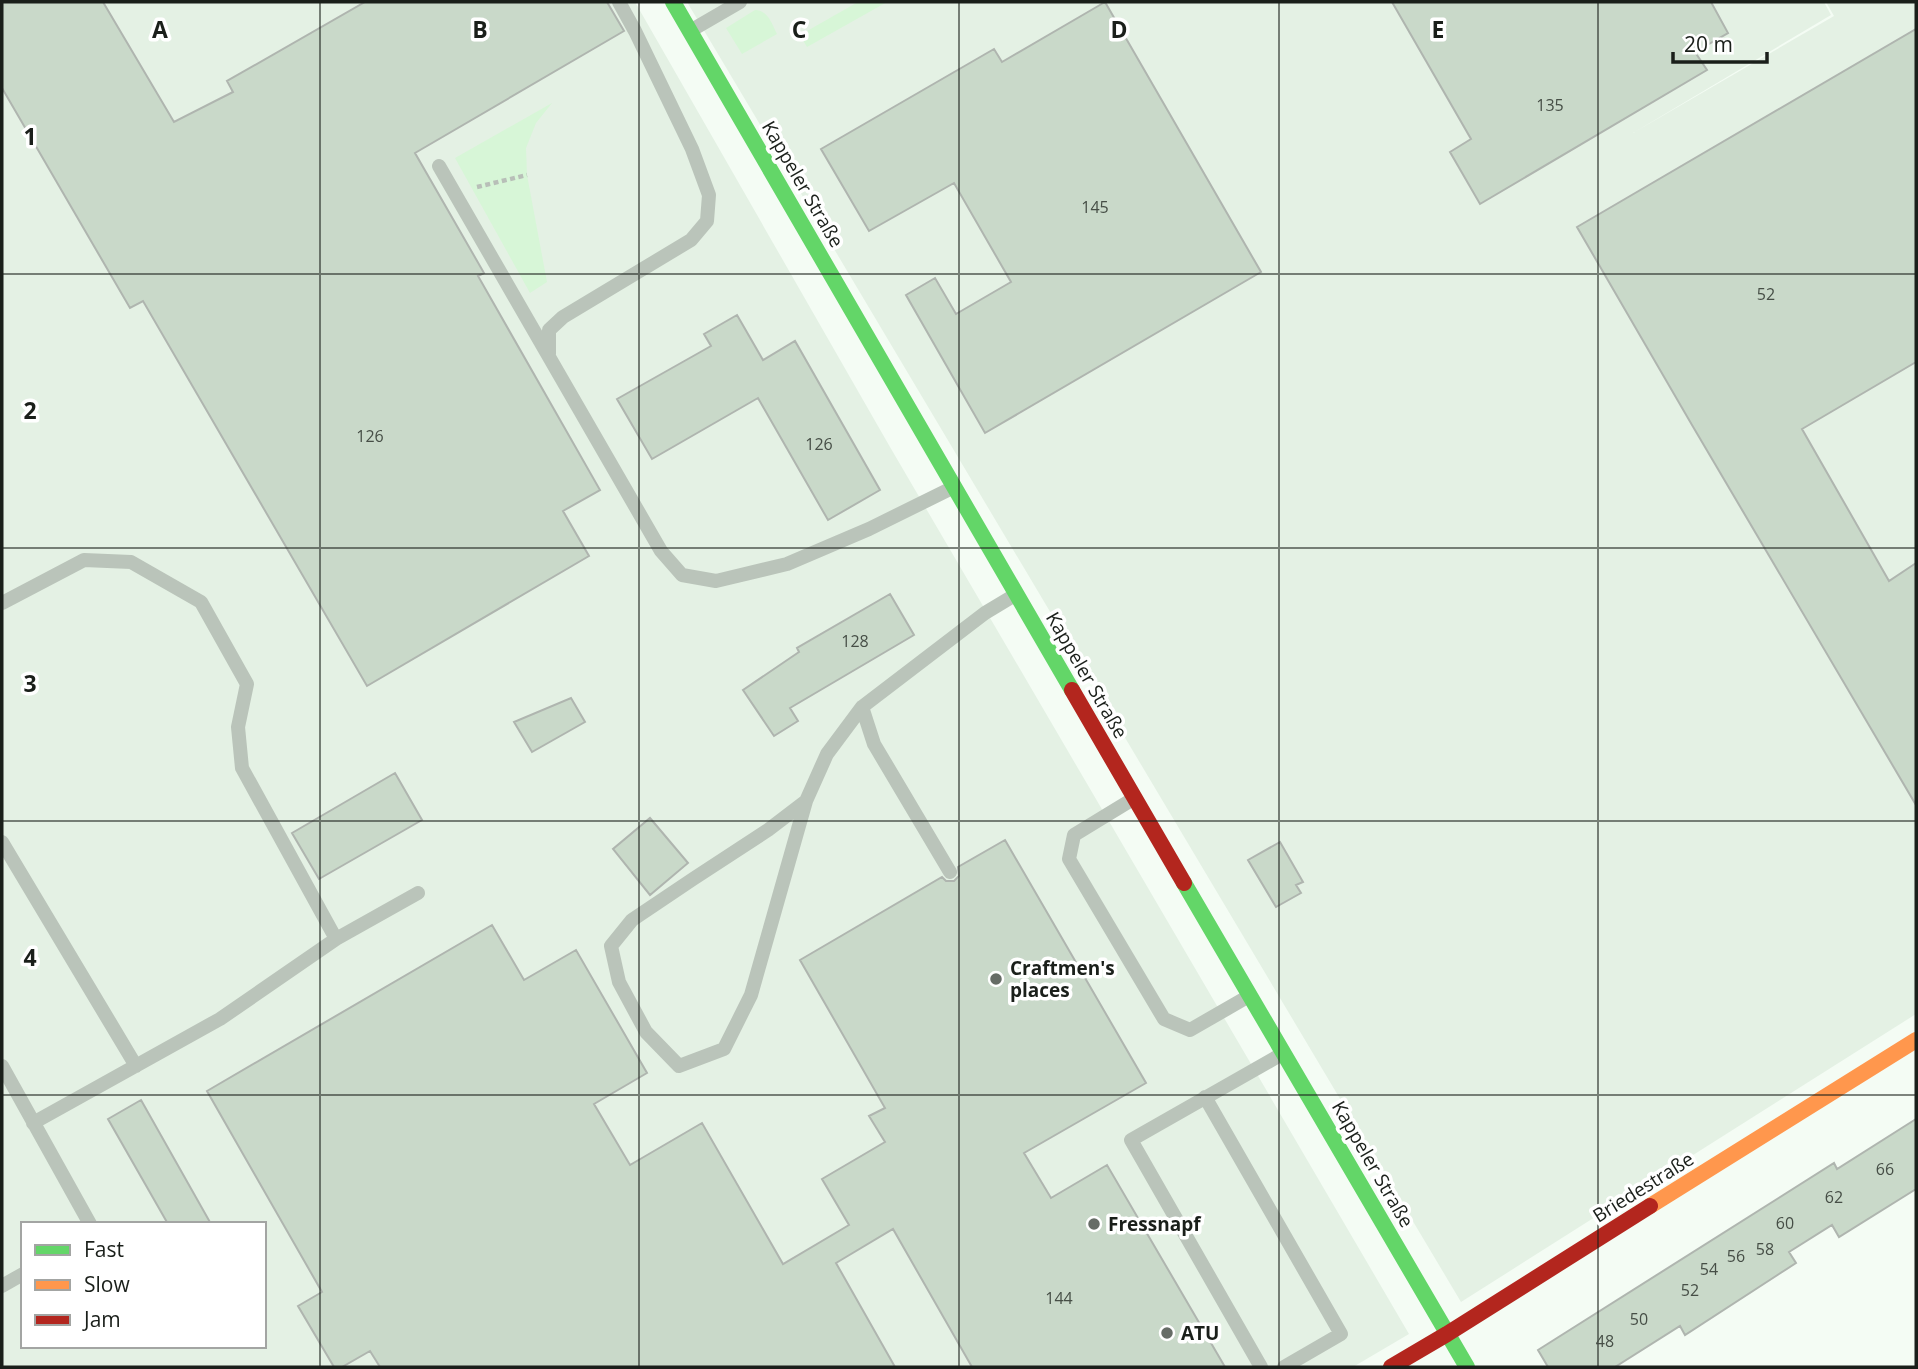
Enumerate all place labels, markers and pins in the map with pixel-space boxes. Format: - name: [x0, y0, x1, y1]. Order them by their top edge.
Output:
- place label: Craftmen's places: [1010, 955, 1115, 1003]
- marker: Craftmen's places: [988, 971, 1004, 987]
- place label: Fressnapf: [1108, 1211, 1202, 1237]
- marker: Fressnapf: [1086, 1216, 1102, 1232]
- place label: ATU: [1181, 1320, 1219, 1346]
- marker: ATU: [1159, 1325, 1175, 1341]

